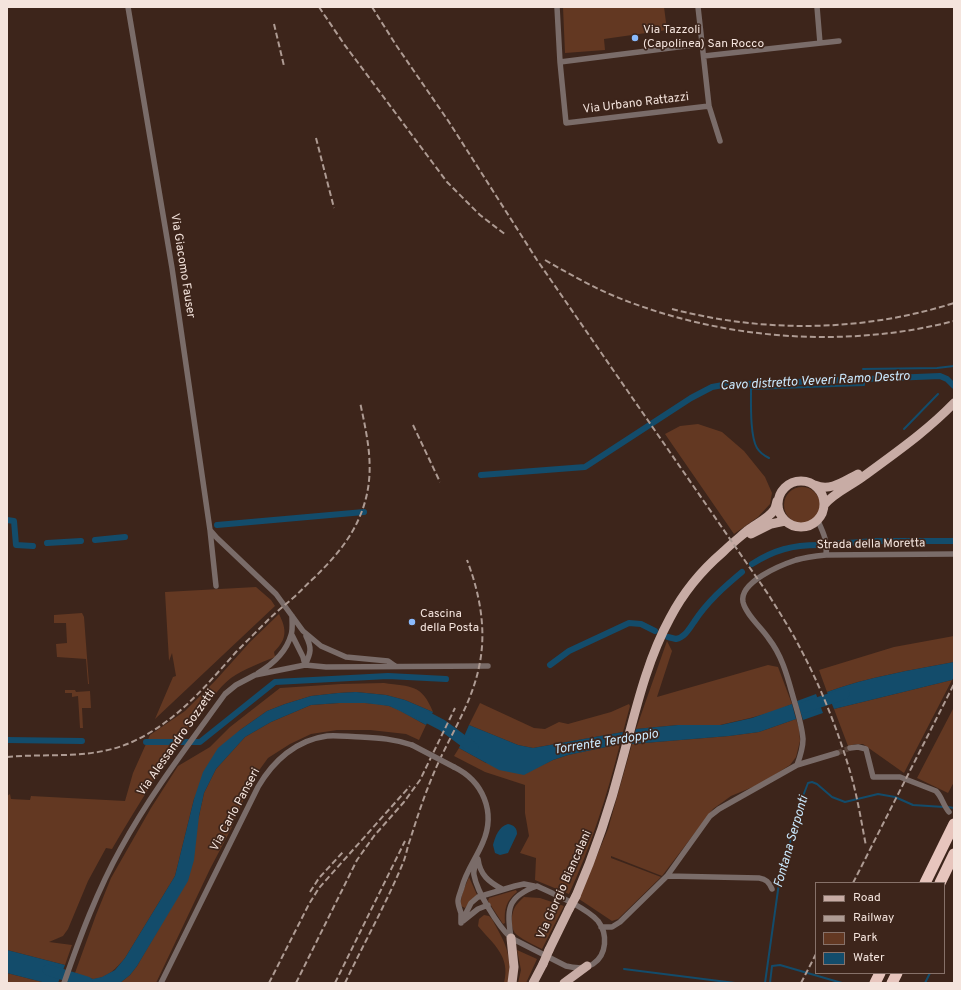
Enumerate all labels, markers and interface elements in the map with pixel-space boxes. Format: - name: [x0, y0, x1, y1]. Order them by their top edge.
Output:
- place label: Via Tazzoli (Capolinea) San Rocco: [643, 24, 764, 52]
- marker: Via Tazzoli (Capolinea) San Rocco: [630, 33, 640, 43]
- street label: Via Urbano Rattazzi: [582, 90, 690, 118]
- street label: Via Giacomo Fauser: [167, 213, 197, 319]
- water label: Cavo distretto Veveri Ramo Destro: [720, 369, 910, 395]
- street label: Strada della Moretta: [817, 537, 925, 553]
- place label: Cascina della Posta: [420, 608, 479, 636]
- marker: Cascina della Posta: [407, 617, 417, 627]
- street label: Via Alessandro Sozzetti: [135, 687, 219, 799]
- water label: Torrente Terdoppio: [553, 727, 659, 759]
- street label: Via Carlo Panseri: [208, 766, 264, 854]
- water label: Fontana Serponti: [771, 794, 813, 890]
- street label: Via Giorgio Biancalani: [535, 828, 595, 942]
- legend: [815, 882, 945, 974]
- text: Road: [853, 890, 881, 906]
- text: Railway: [853, 910, 894, 926]
- text: Park: [853, 930, 878, 946]
- text: Water: [853, 950, 885, 966]

